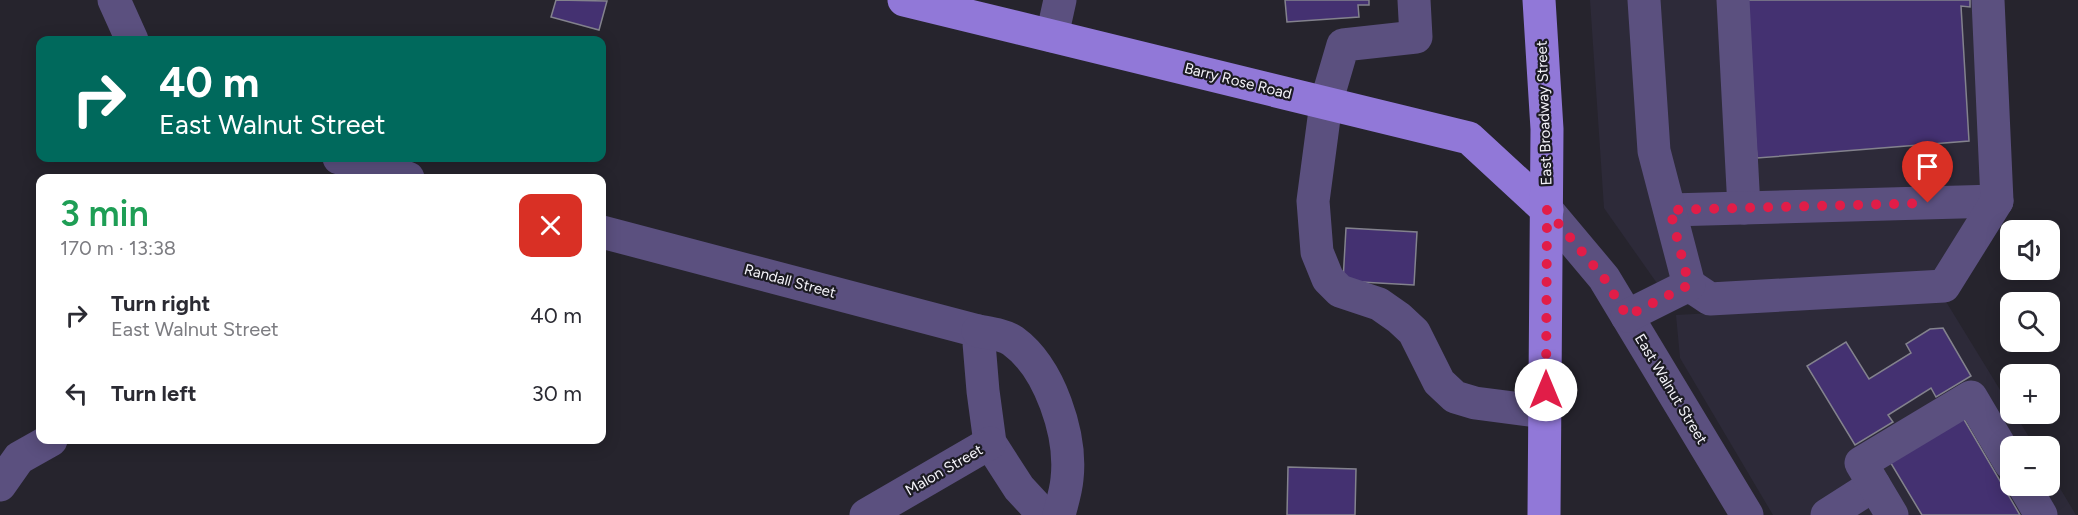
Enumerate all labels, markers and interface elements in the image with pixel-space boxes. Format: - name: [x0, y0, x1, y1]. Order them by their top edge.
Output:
- street label: East Broadway Street: [1532, 40, 1556, 186]
- text: 40 m: [159, 57, 259, 108]
- street label: Barry Rose Road: [1182, 59, 1294, 103]
- icon: right: [60, 60, 138, 138]
- text: East Walnut Street: [159, 108, 385, 141]
- pin: [1902, 141, 1953, 203]
- icon: arrive: [1911, 150, 1944, 183]
- text: 3 min: [60, 192, 149, 235]
- button: close: [519, 194, 582, 257]
- map controls: [2000, 220, 2060, 496]
- button: sound: [2000, 220, 2060, 280]
- text: 170 m · 13:38: [60, 236, 176, 260]
- street label: Randall Street: [742, 260, 838, 302]
- text: Turn right: [111, 290, 210, 317]
- button: search: [2000, 292, 2060, 352]
- icon: right: [60, 299, 93, 332]
- text: 40 m: [530, 302, 582, 329]
- text: East Walnut Street: [111, 317, 279, 341]
- street label: East Walnut Street: [1631, 330, 1711, 448]
- position arrow: [1514, 358, 1578, 422]
- button: +: [2000, 364, 2060, 424]
- icon: left: [60, 377, 93, 410]
- text: Turn left: [111, 380, 197, 407]
- text: 30 m: [532, 380, 582, 407]
- button: −: [2000, 436, 2060, 496]
- street label: Malon Street: [902, 440, 986, 499]

